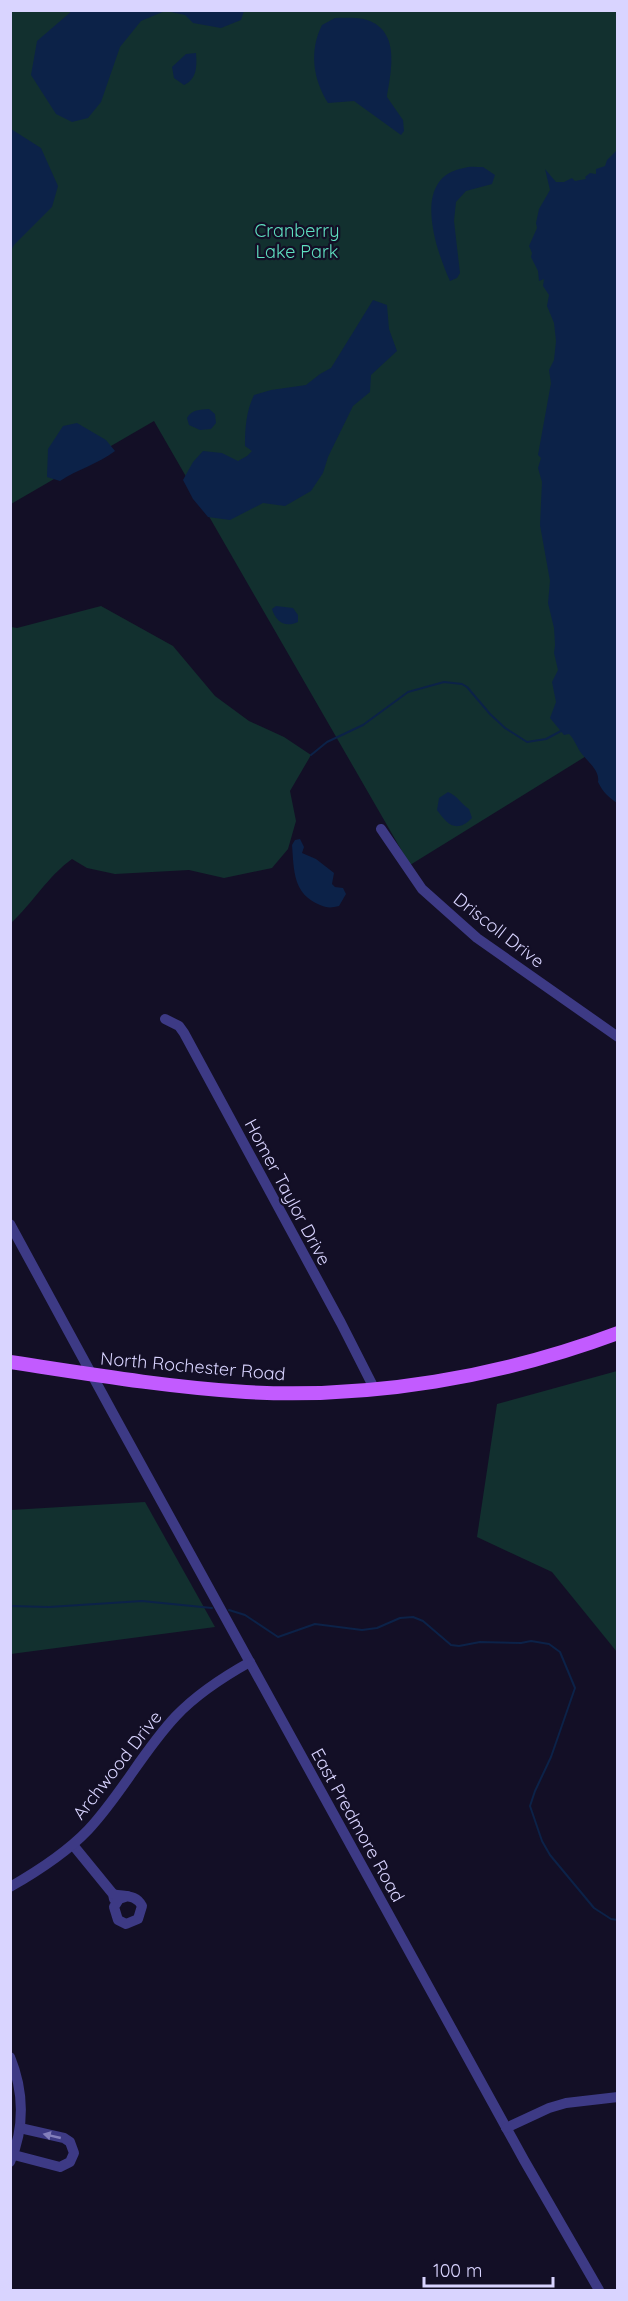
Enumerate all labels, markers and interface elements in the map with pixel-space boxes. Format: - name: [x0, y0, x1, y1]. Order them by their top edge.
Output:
- park label: Cranberry Lake Park: [255, 219, 339, 263]
- street label: Driscoll Drive: [449, 887, 549, 973]
- street label: Homer Taylor Drive: [240, 1115, 336, 1269]
- street label: North Rochester Road: [99, 1346, 287, 1386]
- street label: Archwood Drive: [67, 1706, 167, 1824]
- street label: East Predmore Road: [306, 1744, 410, 1906]
- one-way arrow: [43, 2130, 61, 2140]
- scale bar: [424, 2250, 553, 2288]
- text: 100 m: [433, 2259, 482, 2282]

